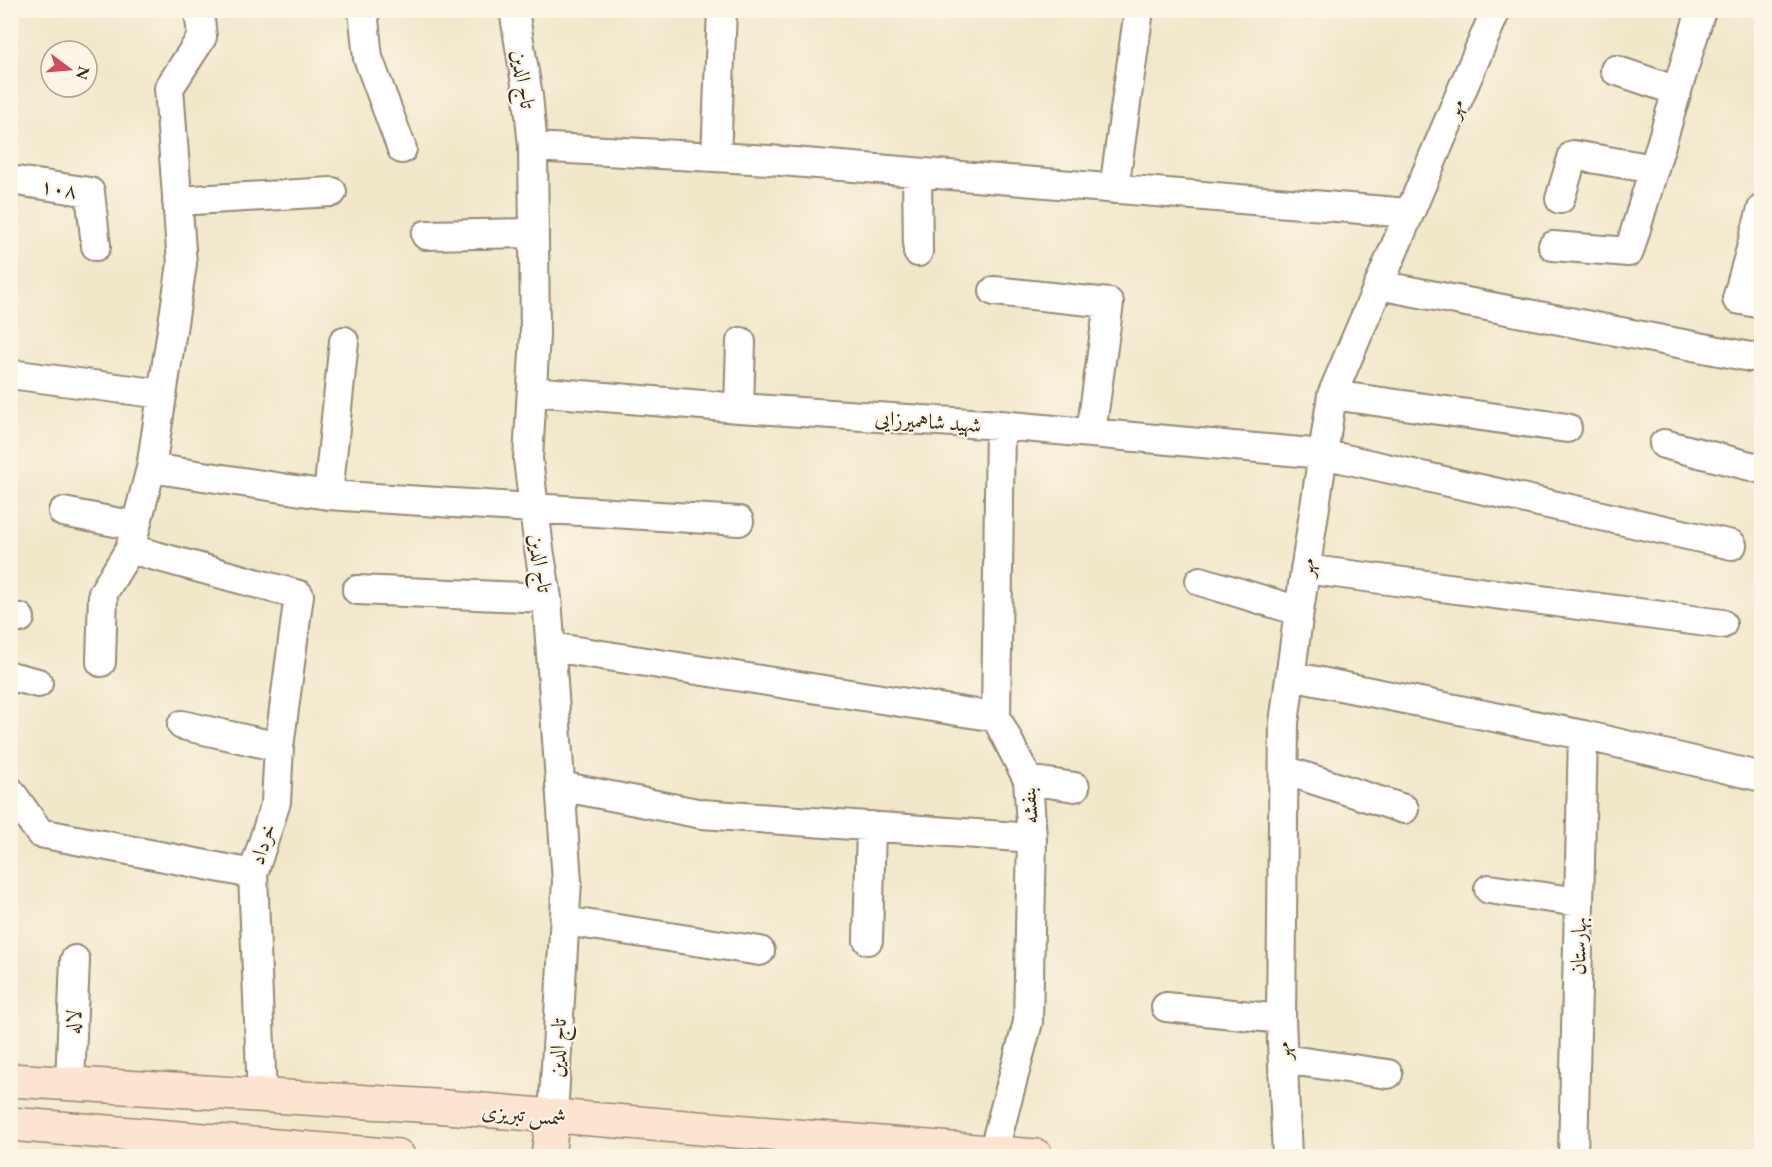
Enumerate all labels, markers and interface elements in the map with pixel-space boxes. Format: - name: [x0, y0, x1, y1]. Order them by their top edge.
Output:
- north arrow: [39, 39, 99, 99]
- street label: تاج الدین: [500, 48, 542, 112]
- text: N: [71, 64, 95, 82]
- street label: مهر: [1437, 94, 1471, 124]
- street label: ۱۰۸: [39, 172, 79, 204]
- street label: شهید شاهمیرزایی: [874, 404, 982, 439]
- street label: تاج الدین: [517, 532, 559, 596]
- street label: مهر: [1291, 556, 1322, 580]
- street label: بنفشه: [1014, 787, 1044, 825]
- street label: خرداد: [243, 820, 281, 868]
- street label: بهارستان: [1564, 917, 1593, 975]
- street label: لاله: [59, 1009, 87, 1035]
- street label: تاج الدین: [542, 1017, 578, 1079]
- street label: مهر: [1268, 1041, 1297, 1063]
- street label: شمس تبریزی: [480, 1097, 567, 1132]

